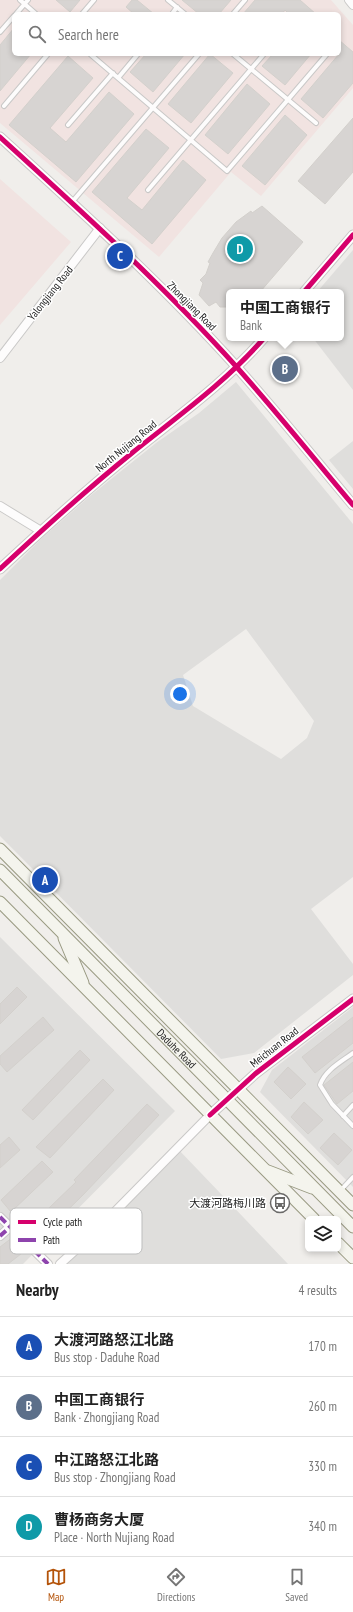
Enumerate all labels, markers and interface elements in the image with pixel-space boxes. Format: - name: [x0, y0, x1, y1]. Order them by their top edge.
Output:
- search box: [12, 12, 341, 56]
- icon: search: [26, 23, 48, 45]
- text: Search here: [58, 25, 119, 44]
- pin: D: [227, 234, 253, 264]
- pin: C: [107, 241, 133, 271]
- street label: Yalongjiang Road: [24, 263, 76, 323]
- street label: Zhongjiang Road: [164, 278, 220, 334]
- popup: [226, 289, 344, 341]
- text: 中国工商银行: [240, 298, 330, 317]
- text: Bank: [240, 317, 262, 334]
- pin: B: [272, 354, 298, 384]
- street label: North Nujiang Road: [93, 417, 160, 475]
- your location: [170, 684, 190, 704]
- pin: A: [32, 865, 58, 895]
- street label: Meichuan Road: [247, 1024, 301, 1070]
- street label: Daduhe Road: [154, 1026, 199, 1071]
- bus stop icon: 大渡河路梅川路: [269, 1192, 291, 1214]
- place label: 大渡河路梅川路: [189, 1196, 266, 1210]
- legend: [10, 1208, 142, 1254]
- text: Cycle path: [43, 1215, 82, 1229]
- map controls: [305, 1216, 341, 1252]
- button: layers: [305, 1216, 341, 1252]
- text: Path: [43, 1233, 60, 1247]
- text: Nearby: [16, 1279, 59, 1301]
- text: 4 results: [298, 1282, 337, 1299]
- text: 大渡河路怒江北路: [54, 1330, 174, 1349]
- text: A: [26, 1338, 32, 1355]
- text: 170 m: [308, 1338, 337, 1355]
- text: Bus stop · Daduhe Road: [54, 1349, 160, 1366]
- text: 中国工商银行: [54, 1390, 144, 1409]
- text: B: [26, 1398, 32, 1415]
- text: 260 m: [308, 1398, 337, 1415]
- text: Bank · Zhongjiang Road: [54, 1409, 159, 1426]
- text: 中江路怒江北路: [54, 1450, 159, 1469]
- text: C: [26, 1458, 32, 1475]
- text: 330 m: [308, 1458, 337, 1475]
- text: Bus stop · Zhongjiang Road: [54, 1469, 176, 1486]
- text: 曹杨商务大厦: [54, 1510, 144, 1529]
- text: D: [26, 1518, 32, 1535]
- text: 340 m: [308, 1518, 337, 1535]
- text: Place · North Nujiang Road: [54, 1529, 174, 1546]
- tab: Map: [45, 1566, 67, 1604]
- tab: Directions: [157, 1566, 195, 1604]
- tab: Saved: [285, 1566, 308, 1604]

